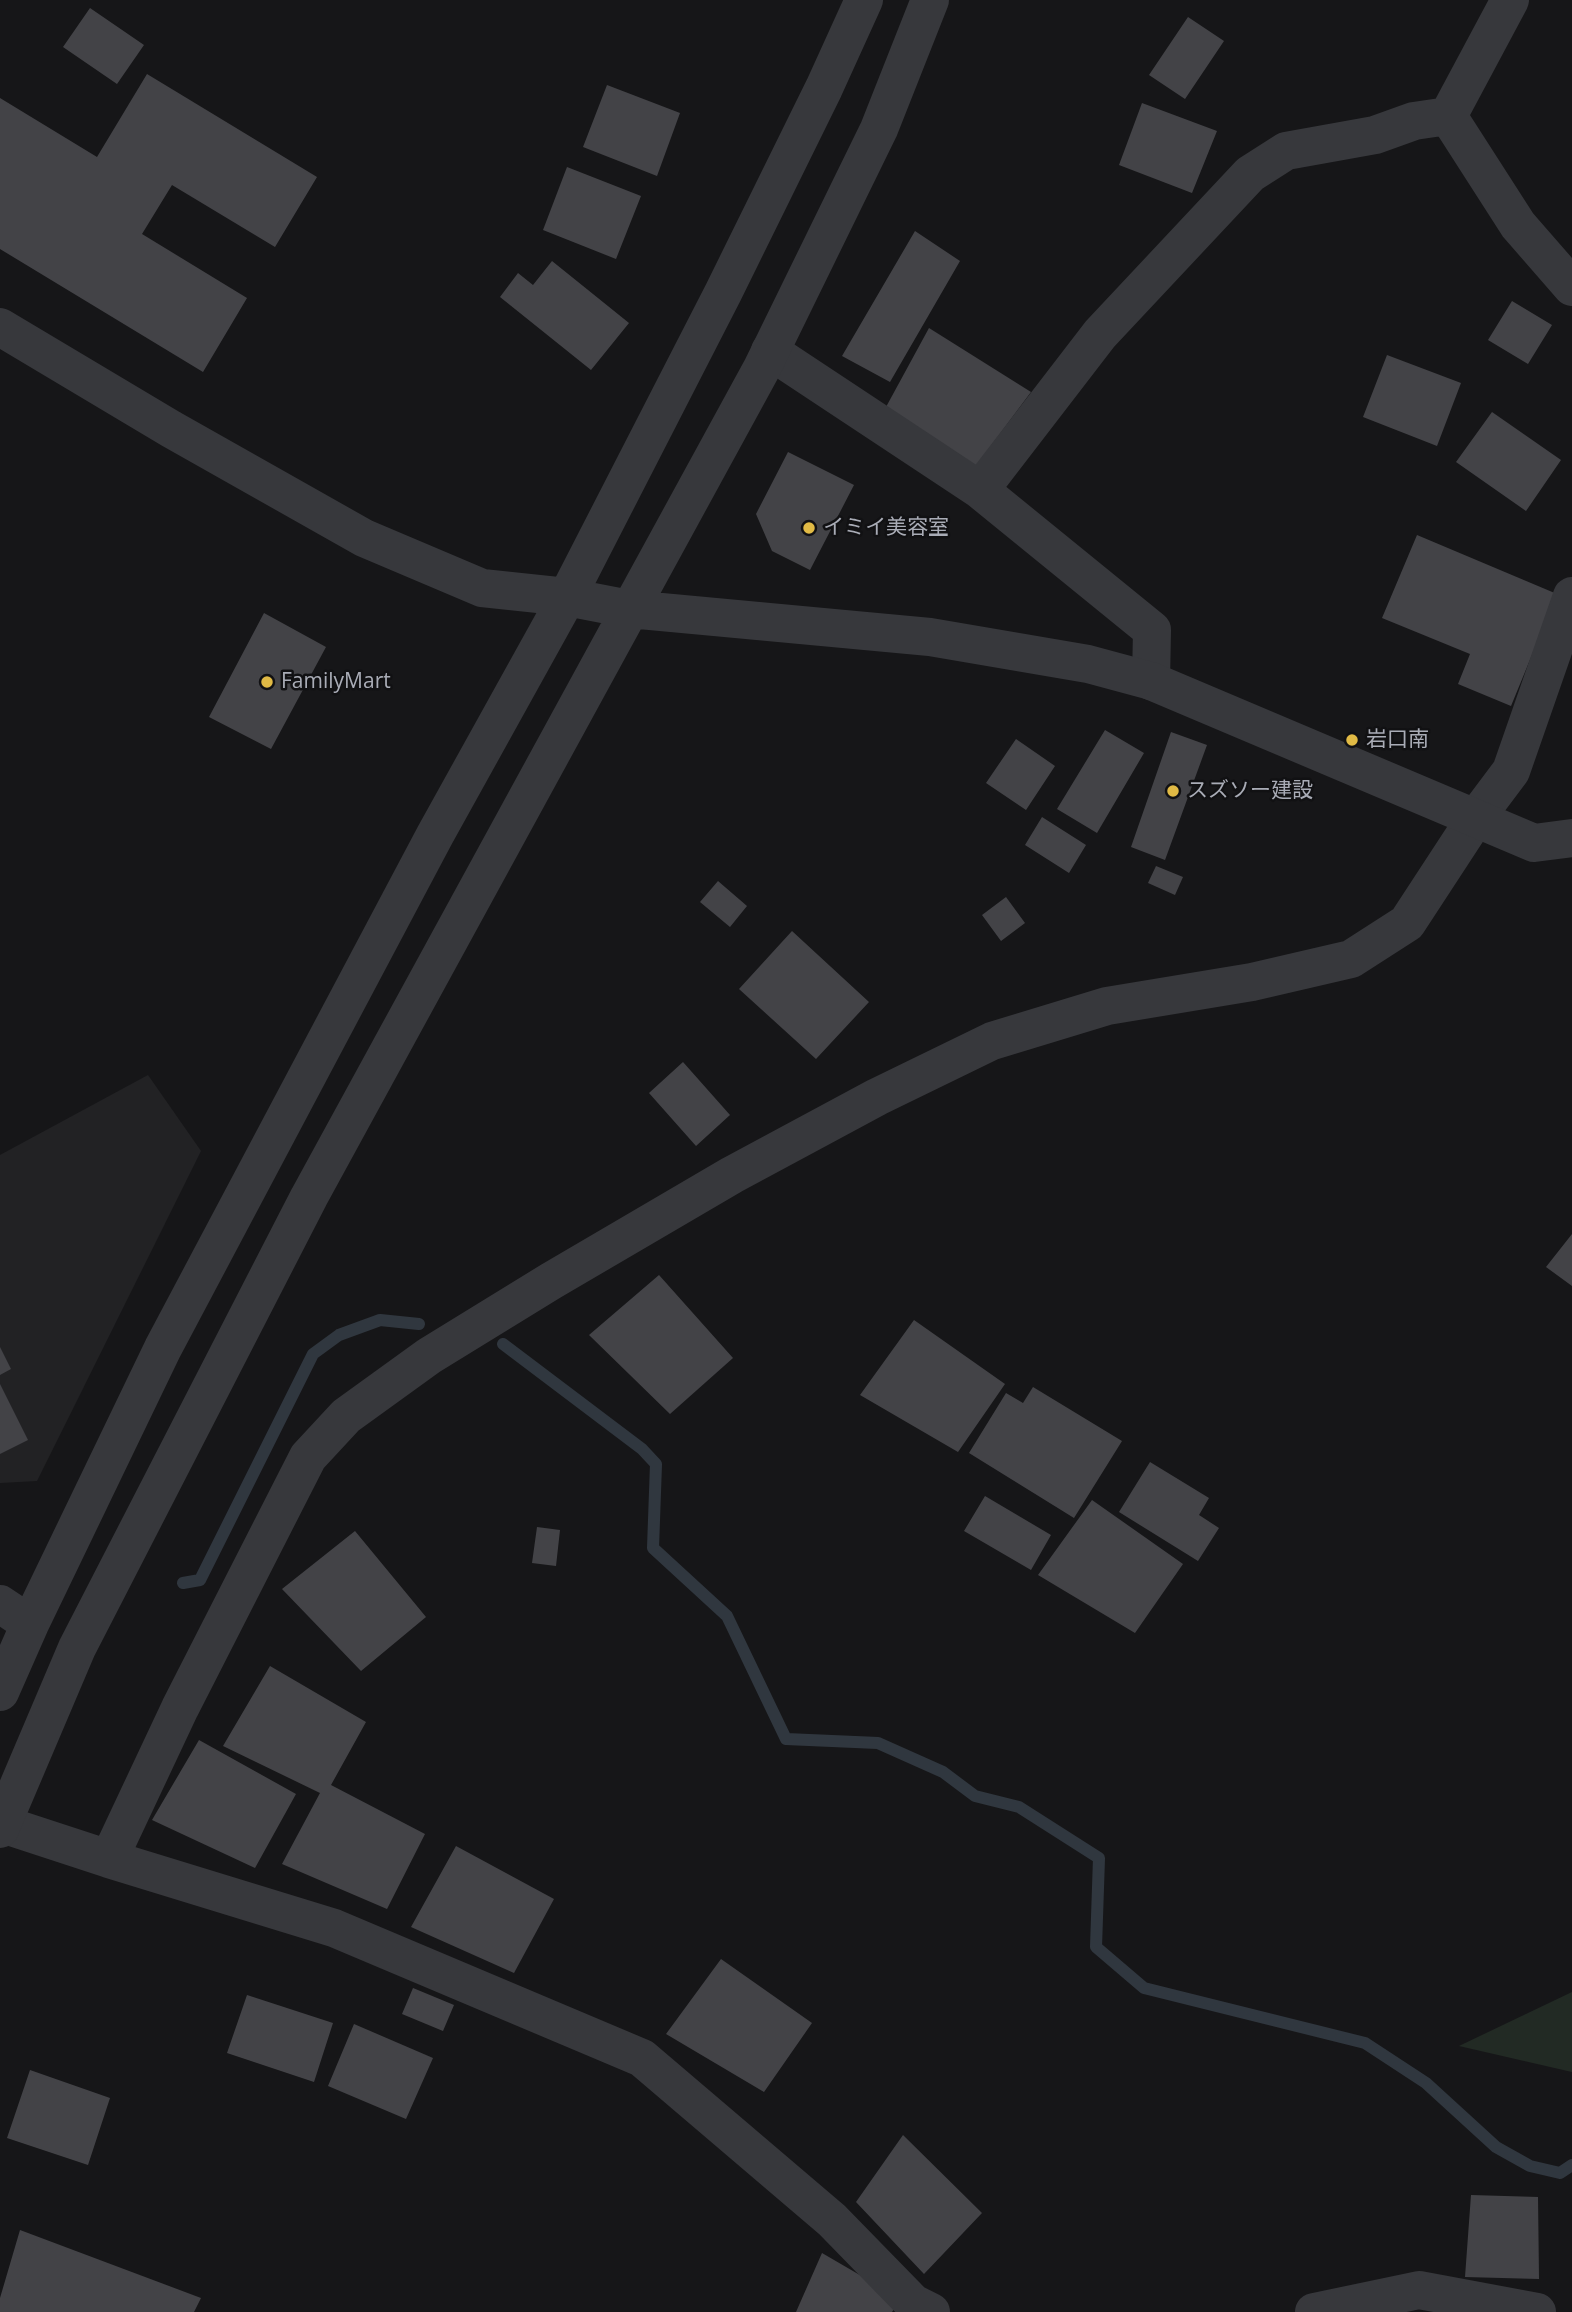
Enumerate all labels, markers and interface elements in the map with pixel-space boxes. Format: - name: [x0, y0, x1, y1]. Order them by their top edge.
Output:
- place label: イミイ美容室: [823, 515, 949, 541]
- marker: イミイ美容室: [801, 520, 817, 536]
- place label: FamilyMart: [281, 669, 391, 695]
- marker: FamilyMart: [259, 674, 275, 690]
- place label: 岩口南: [1366, 727, 1429, 753]
- marker: 岩口南: [1344, 732, 1360, 748]
- place label: スズソー建設: [1187, 778, 1313, 804]
- marker: スズソー建設: [1165, 783, 1181, 799]

